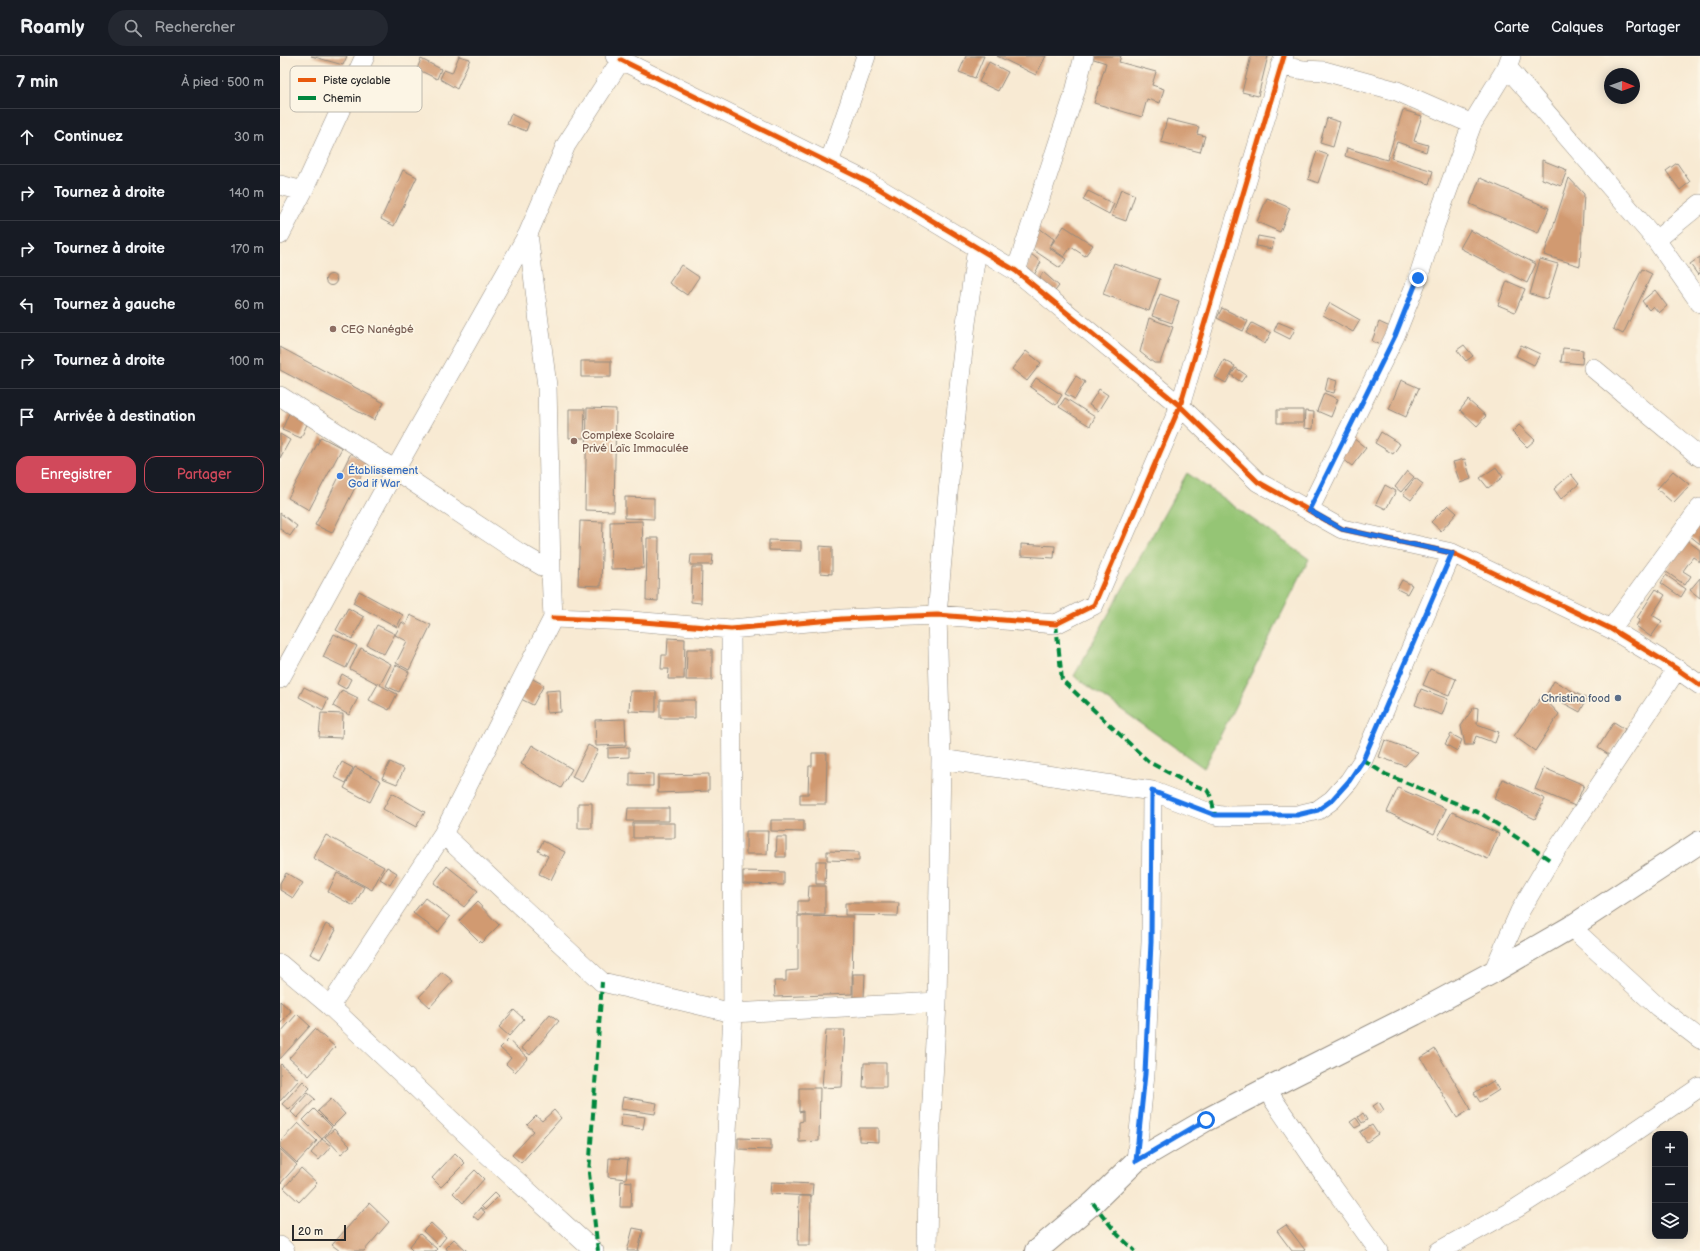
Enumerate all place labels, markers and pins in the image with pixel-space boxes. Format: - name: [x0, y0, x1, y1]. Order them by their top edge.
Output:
- place label: CEG Nanégbé: [341, 323, 414, 336]
- marker: CEG Nanégbé: [328, 324, 338, 334]
- place label: Complexe Scolaire Privé Laïc Immaculée: [582, 429, 689, 455]
- marker: Complexe Scolaire Privé Laïc Immaculée: [569, 436, 579, 446]
- place label: Établissement God if War: [348, 463, 419, 490]
- marker: Établissement God if War: [335, 471, 345, 481]
- place label: Christina food: [1541, 692, 1610, 705]
- marker: Christina food: [1613, 693, 1623, 703]

